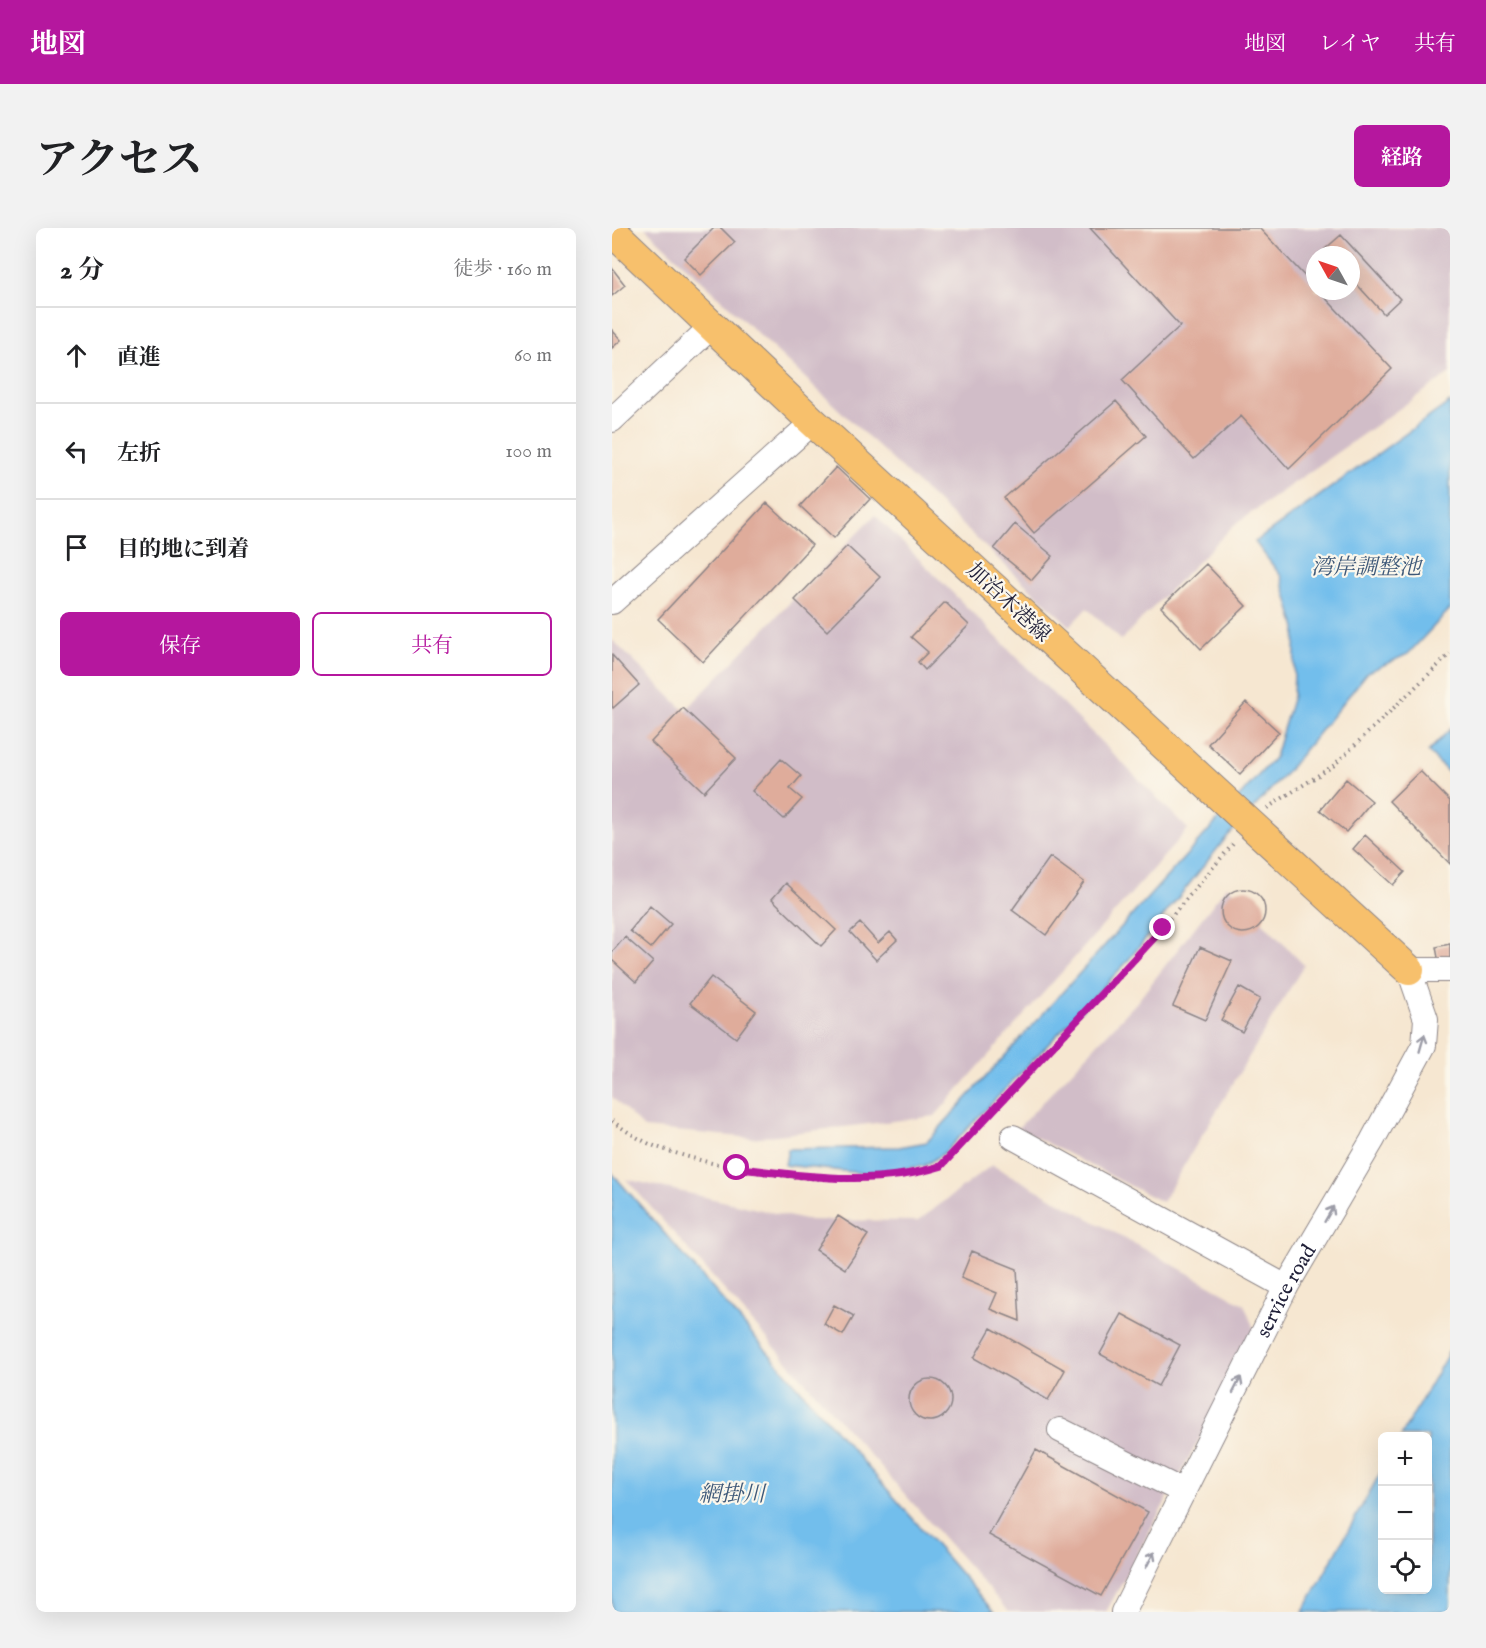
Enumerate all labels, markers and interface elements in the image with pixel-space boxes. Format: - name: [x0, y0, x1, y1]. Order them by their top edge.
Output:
- text: 地図: [30, 28, 86, 63]
- text: 地図: [1244, 31, 1286, 58]
- text: レイヤ: [1319, 31, 1381, 58]
- text: 共有: [1414, 31, 1456, 58]
- button: 経路: [1354, 125, 1450, 187]
- text: アクセス: [36, 135, 203, 188]
- north arrow: [1306, 246, 1360, 300]
- text: 2 分: [60, 254, 104, 287]
- text: 徒歩 · 160 m: [453, 257, 552, 282]
- icon: ahead: [60, 339, 93, 372]
- text: 60 m: [514, 343, 552, 368]
- text: 直進: [117, 344, 161, 372]
- icon: left: [60, 435, 93, 468]
- text: 100 m: [505, 439, 552, 464]
- text: 左折: [117, 440, 161, 468]
- icon: arrive: [60, 531, 93, 564]
- text: 目的地に到着: [117, 536, 249, 564]
- water label: 湾岸調整池: [1311, 554, 1424, 582]
- street label: 加治木港線: [960, 557, 1056, 649]
- button: 保存: [60, 612, 300, 676]
- button: 共有: [312, 612, 552, 676]
- route end: [1149, 914, 1175, 940]
- one-way arrow: [1417, 1034, 1428, 1053]
- route start: [723, 1154, 749, 1180]
- one-way arrow: [1324, 1206, 1336, 1223]
- street label: service road: [1251, 1239, 1323, 1343]
- one-way arrow: [1232, 1377, 1243, 1395]
- map controls: [1378, 1432, 1432, 1594]
- button: +: [1378, 1432, 1432, 1486]
- water label: 網掛川: [699, 1481, 767, 1509]
- button: −: [1378, 1486, 1432, 1540]
- button: locate: [1378, 1540, 1432, 1594]
- one-way arrow: [1144, 1551, 1156, 1569]

